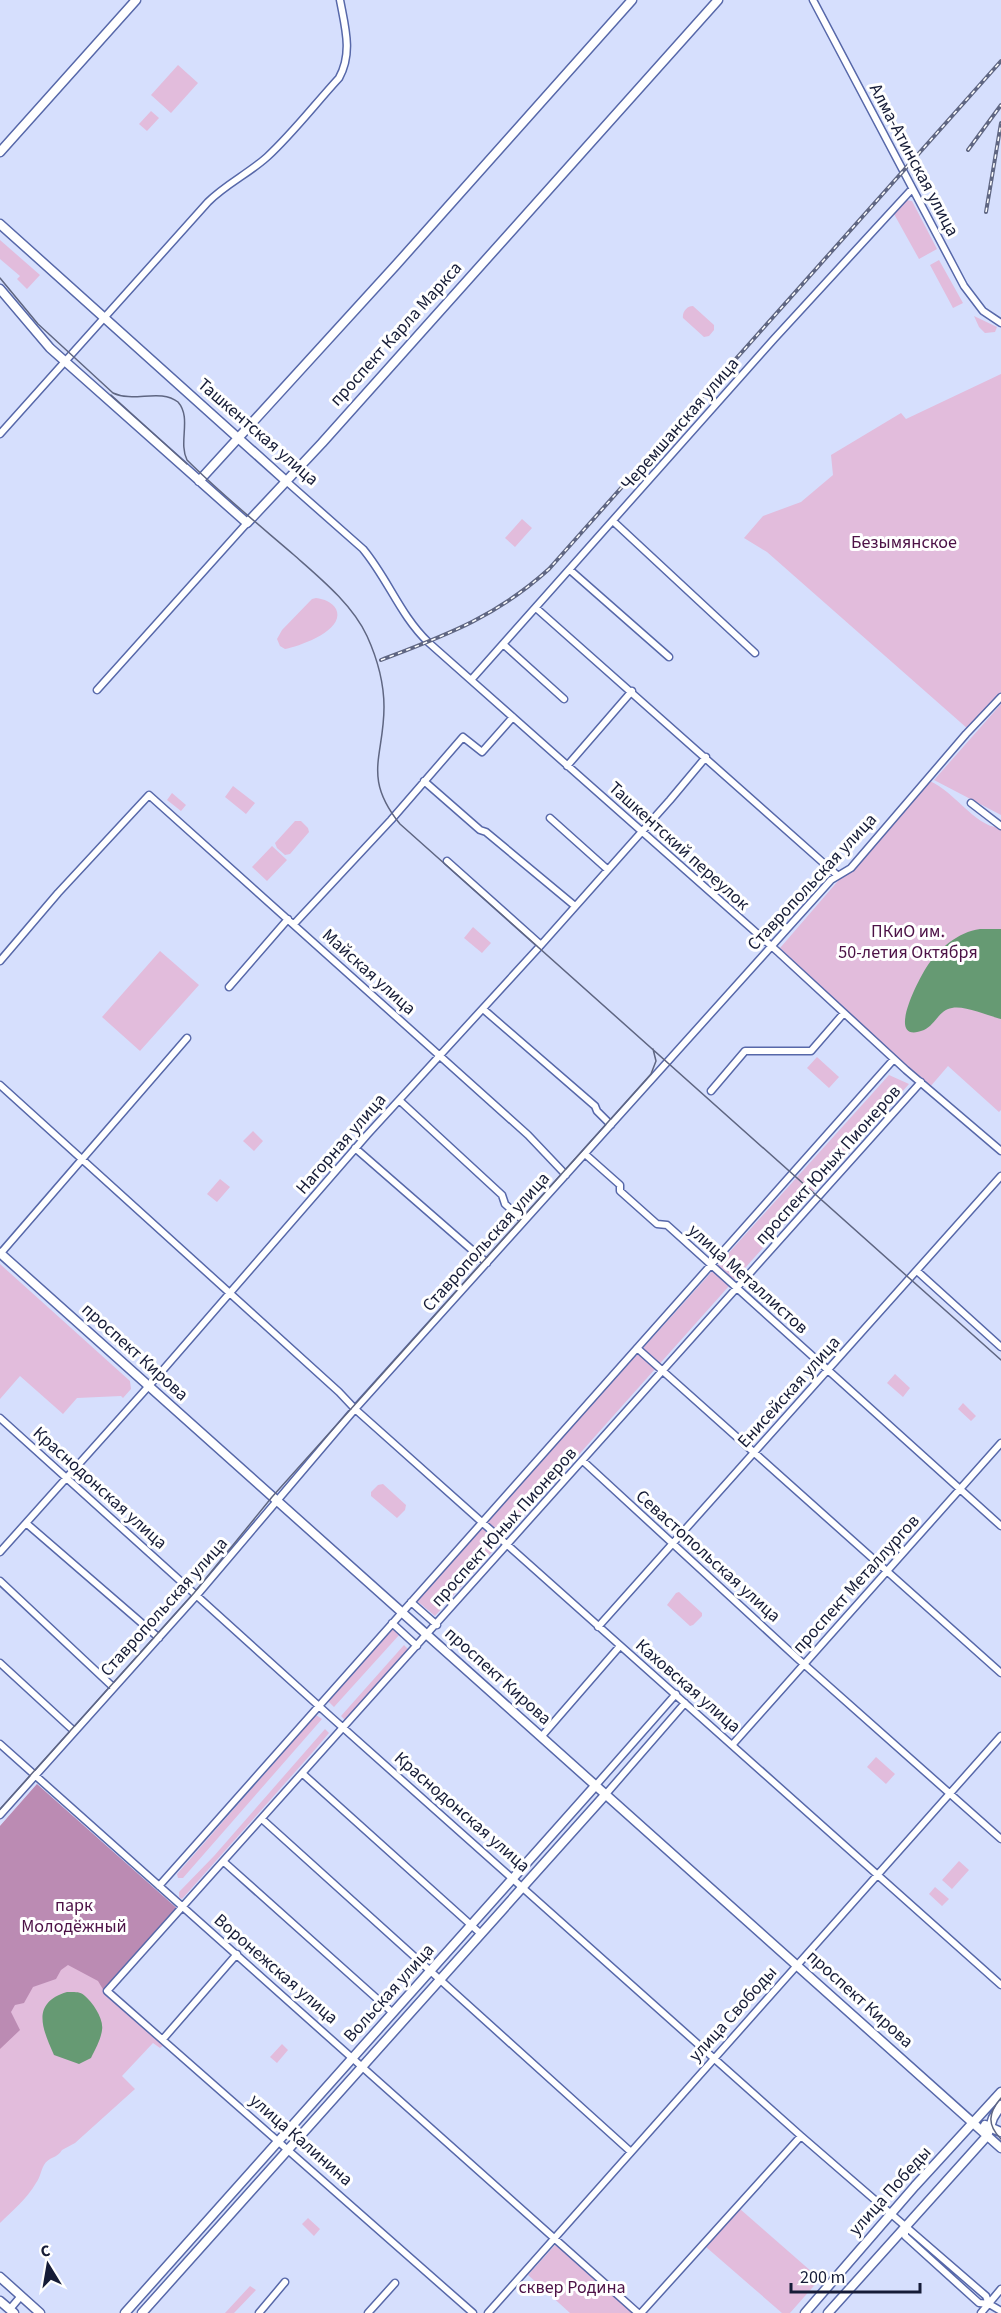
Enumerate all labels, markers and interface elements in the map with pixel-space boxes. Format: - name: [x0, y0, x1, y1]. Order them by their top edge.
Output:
- street label: Алма-Атинская улица: [863, 79, 965, 241]
- street label: проспект Карла Маркса: [324, 256, 468, 412]
- street label: Черемшанская улица: [615, 352, 745, 496]
- street label: Ташкентская улица: [192, 372, 324, 492]
- park label: Безымянское: [851, 530, 957, 555]
- street label: Ташкентский переулок: [603, 776, 755, 916]
- street label: Ставропольская улица: [742, 808, 882, 956]
- park label: ПКиО им. 50-летия Октября: [838, 919, 978, 965]
- street label: Майская улица: [317, 923, 421, 1021]
- street label: проспект Юных Пионеров: [749, 1080, 907, 1250]
- street label: Нагорная улица: [290, 1088, 392, 1200]
- street label: Ставропольская улица: [417, 1167, 555, 1317]
- street label: улица Металлистов: [682, 1218, 814, 1340]
- street label: проспект Кирова: [76, 1297, 194, 1407]
- street label: Енисейская улица: [732, 1331, 846, 1453]
- street label: Краснодонская улица: [27, 1421, 173, 1555]
- street label: проспект Юных Пионеров: [425, 1442, 583, 1612]
- street label: Севастопольская улица: [630, 1484, 786, 1628]
- street label: проспект Металлургов: [787, 1509, 925, 1659]
- street label: Ставропольская улица: [95, 1532, 233, 1682]
- street label: проспект Кирова: [439, 1621, 557, 1731]
- street label: Каховская улица: [630, 1633, 746, 1739]
- street label: Краснодонская улица: [389, 1746, 535, 1878]
- park label: парк Молодёжный: [21, 1893, 127, 1939]
- street label: Воронежская улица: [208, 1908, 344, 2030]
- street label: Вольская улица: [338, 1938, 440, 2048]
- street label: проспект Кирова: [801, 1944, 919, 2054]
- street label: улица Свободы: [683, 1961, 783, 2067]
- street label: улица Калинина: [244, 2088, 358, 2192]
- street label: улица Победы: [843, 2141, 937, 2241]
- north arrow: [18, 2235, 78, 2295]
- text: С: [39, 2240, 52, 2263]
- scale bar: [791, 2256, 920, 2294]
- text: 200 m: [800, 2265, 845, 2290]
- park label: сквер Родина: [518, 2275, 626, 2300]

